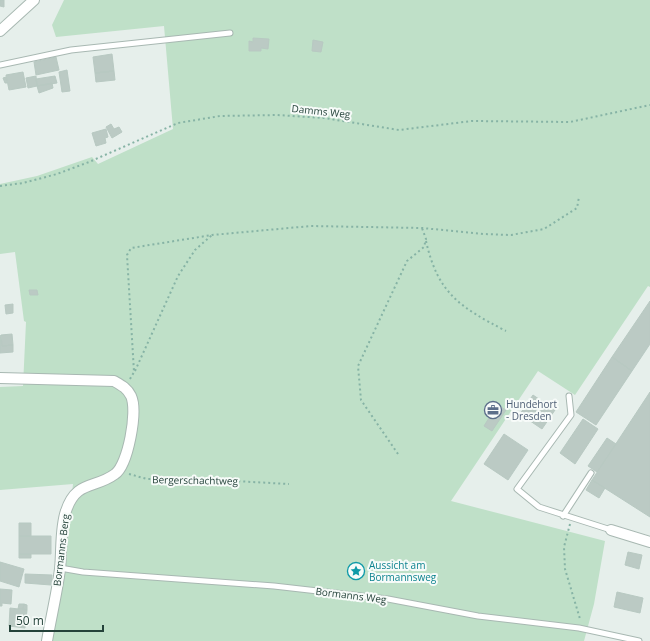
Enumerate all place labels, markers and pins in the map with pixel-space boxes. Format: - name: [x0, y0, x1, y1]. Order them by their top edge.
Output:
- place label: Hundehort - Dresden: [506, 397, 558, 423]
- office icon: Hundehort - Dresden: [483, 400, 503, 420]
- place label: Aussicht am Bormannsweg: [369, 558, 437, 584]
- place icon: Aussicht am Bormannsweg: [346, 561, 366, 581]

